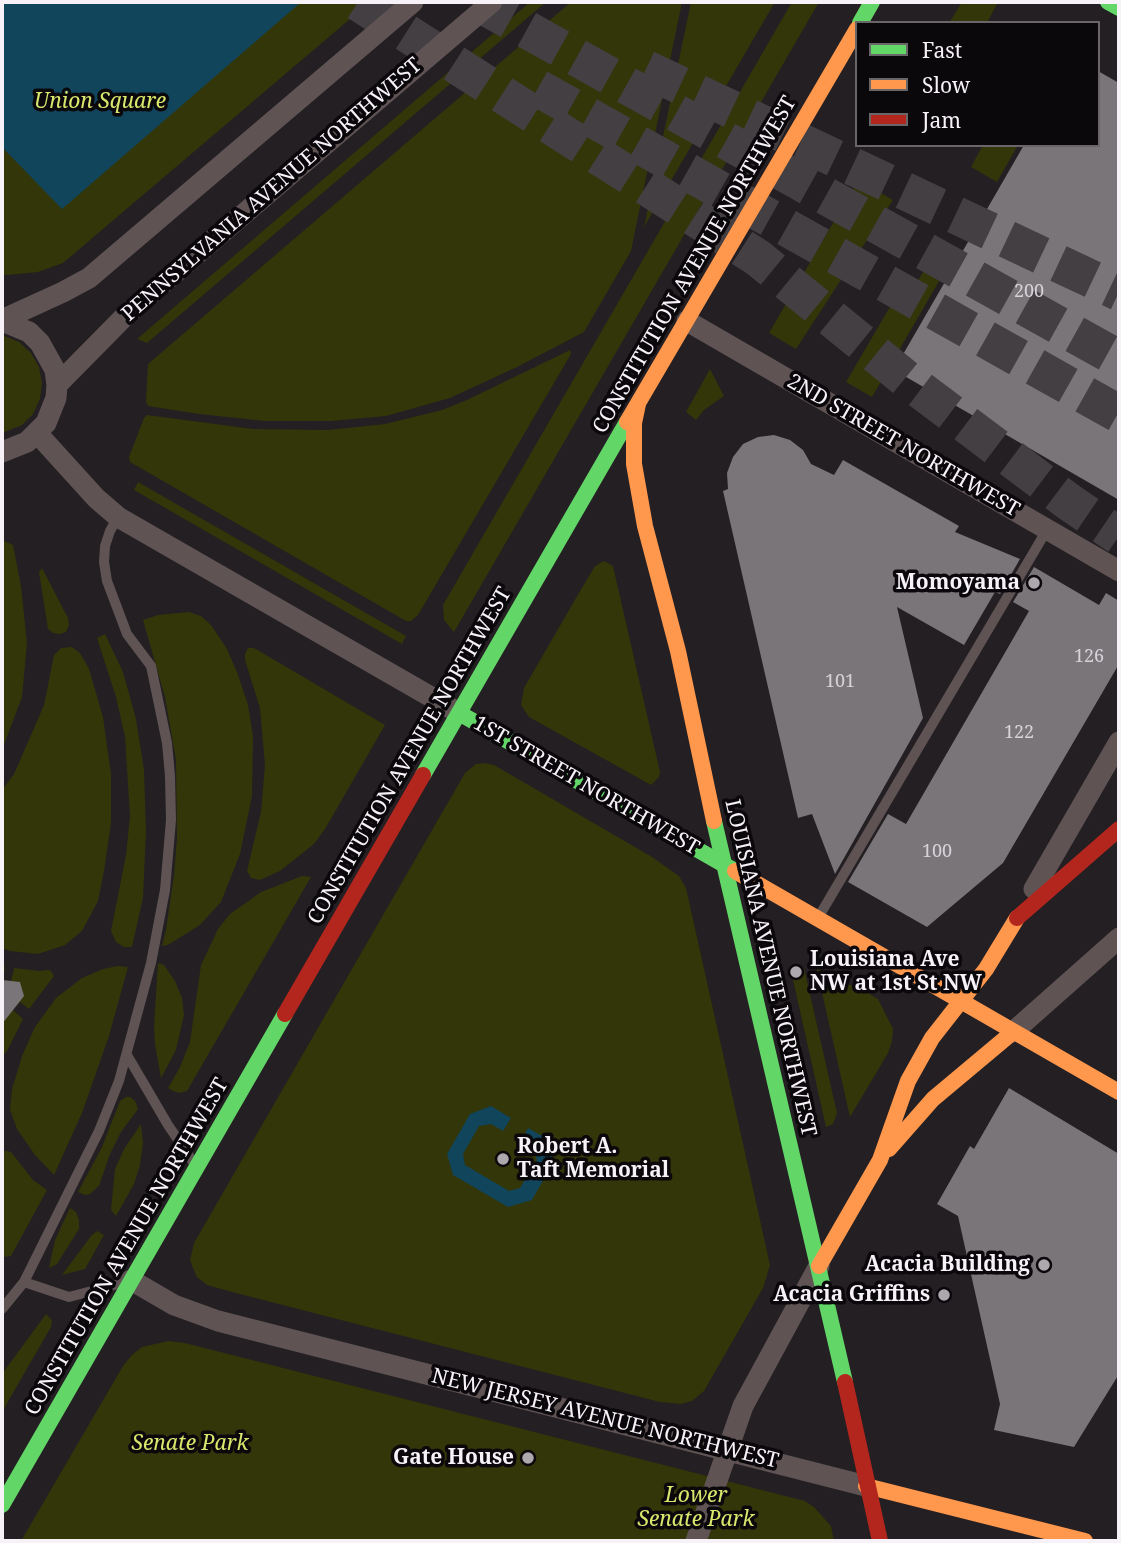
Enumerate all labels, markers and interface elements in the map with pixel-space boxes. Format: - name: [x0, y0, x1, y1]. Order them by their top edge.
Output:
- legend: [855, 21, 1100, 147]
- text: Fast: [922, 36, 962, 64]
- street label: PENNSYLVANIA AVENUE NORTHWEST: [117, 53, 427, 327]
- text: Slow: [922, 71, 970, 99]
- park label: Union Square: [34, 89, 166, 115]
- street label: CONSTITUTION AVENUE NORTHWEST: [588, 92, 802, 438]
- text: Jam: [922, 106, 961, 134]
- house number: 200: [1014, 281, 1044, 303]
- street label: 2ND STREET NORTHWEST: [782, 369, 1024, 523]
- place label: Momoyama: [896, 570, 1020, 596]
- marker: Momoyama: [1026, 575, 1042, 591]
- street label: CONSTITUTION AVENUE NORTHWEST: [303, 583, 517, 929]
- house number: 126: [1074, 646, 1104, 668]
- house number: 101: [825, 671, 855, 693]
- street label: 1ST STREET NORTHWEST: [469, 711, 703, 861]
- house number: 122: [1004, 722, 1034, 744]
- street label: LOUISIANA AVENUE NORTHWEST: [719, 797, 821, 1139]
- house number: 100: [922, 841, 952, 863]
- place label: Louisiana Ave NW at 1st St NW: [810, 947, 982, 997]
- marker: Louisiana Ave NW at 1st St NW: [788, 964, 804, 980]
- street label: CONSTITUTION AVENUE NORTHWEST: [20, 1074, 234, 1420]
- place label: Robert A. Taft Memorial: [517, 1134, 669, 1184]
- marker: Robert A. Taft Memorial: [495, 1151, 511, 1167]
- place label: Acacia Building: [865, 1252, 1030, 1278]
- marker: Acacia Building: [1036, 1257, 1052, 1273]
- place label: Acacia Griffins: [773, 1282, 930, 1308]
- marker: Acacia Griffins: [936, 1287, 952, 1303]
- street label: NEW JERSEY AVENUE NORTHWEST: [429, 1364, 781, 1474]
- park label: Senate Park: [131, 1431, 249, 1457]
- place label: Gate House: [393, 1445, 514, 1471]
- marker: Gate House: [520, 1450, 536, 1466]
- park label: Lower Senate Park: [637, 1483, 755, 1533]

